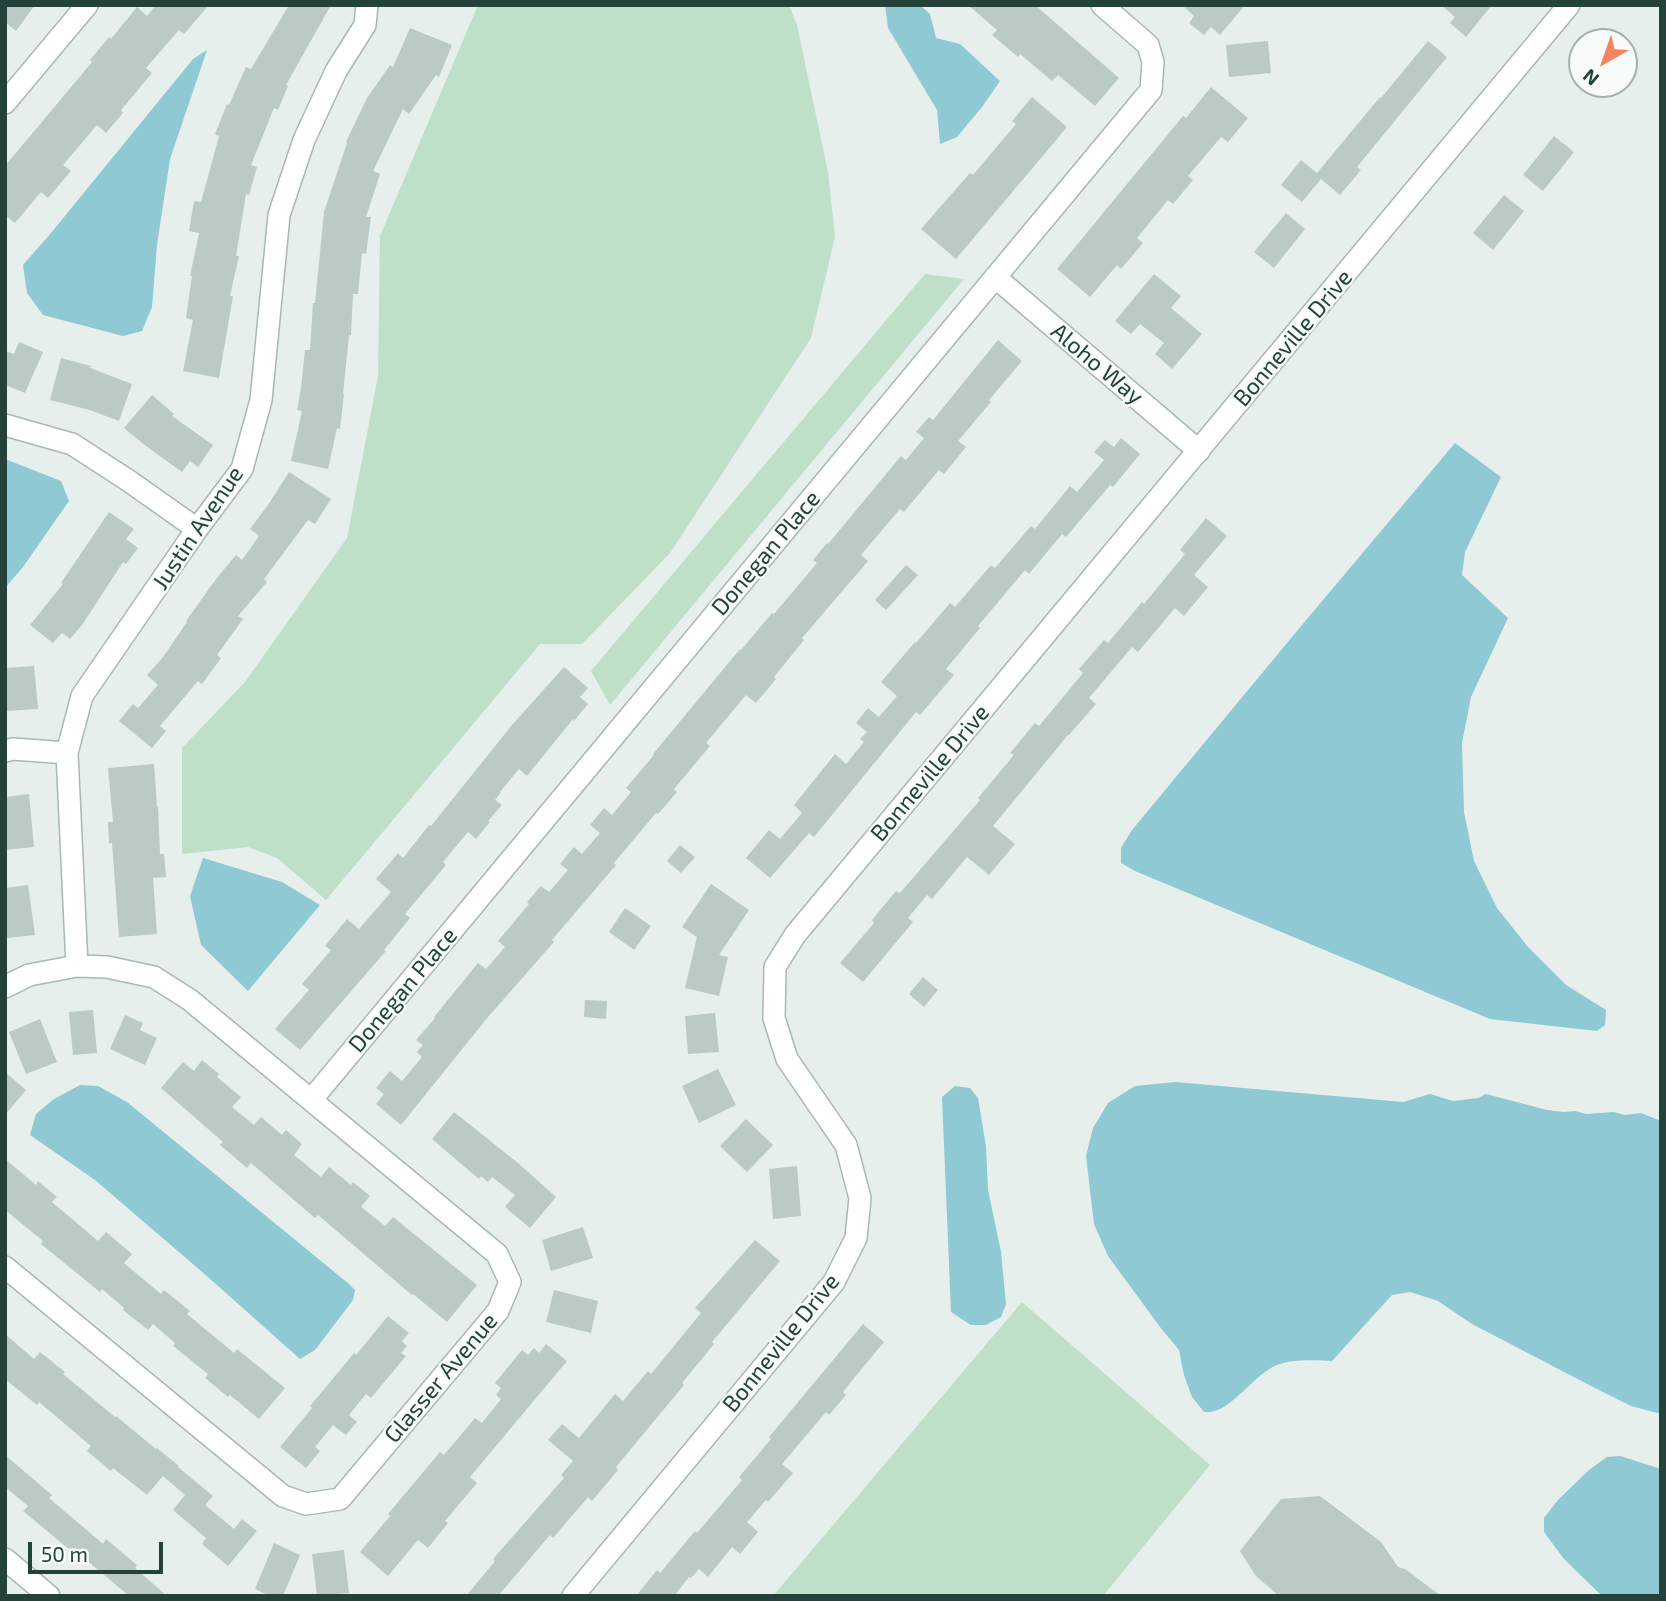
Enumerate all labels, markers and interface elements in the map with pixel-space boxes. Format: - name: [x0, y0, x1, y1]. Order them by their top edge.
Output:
- north arrow: [1568, 28, 1638, 98]
- text: N: [1578, 65, 1603, 91]
- street label: Bonneville Drive: [1228, 264, 1358, 412]
- street label: Aloho Way: [1045, 317, 1149, 411]
- street label: Justin Avenue: [147, 461, 249, 595]
- street label: Donegan Place: [706, 485, 826, 621]
- street label: Bonneville Drive: [865, 699, 995, 847]
- street label: Donegan Place: [343, 922, 463, 1058]
- street label: Bonneville Drive: [717, 1268, 845, 1418]
- street label: Glasser Avenue: [379, 1307, 503, 1449]
- scale bar: [32, 1528, 166, 1572]
- text: 50 m: [41, 1541, 88, 1566]

